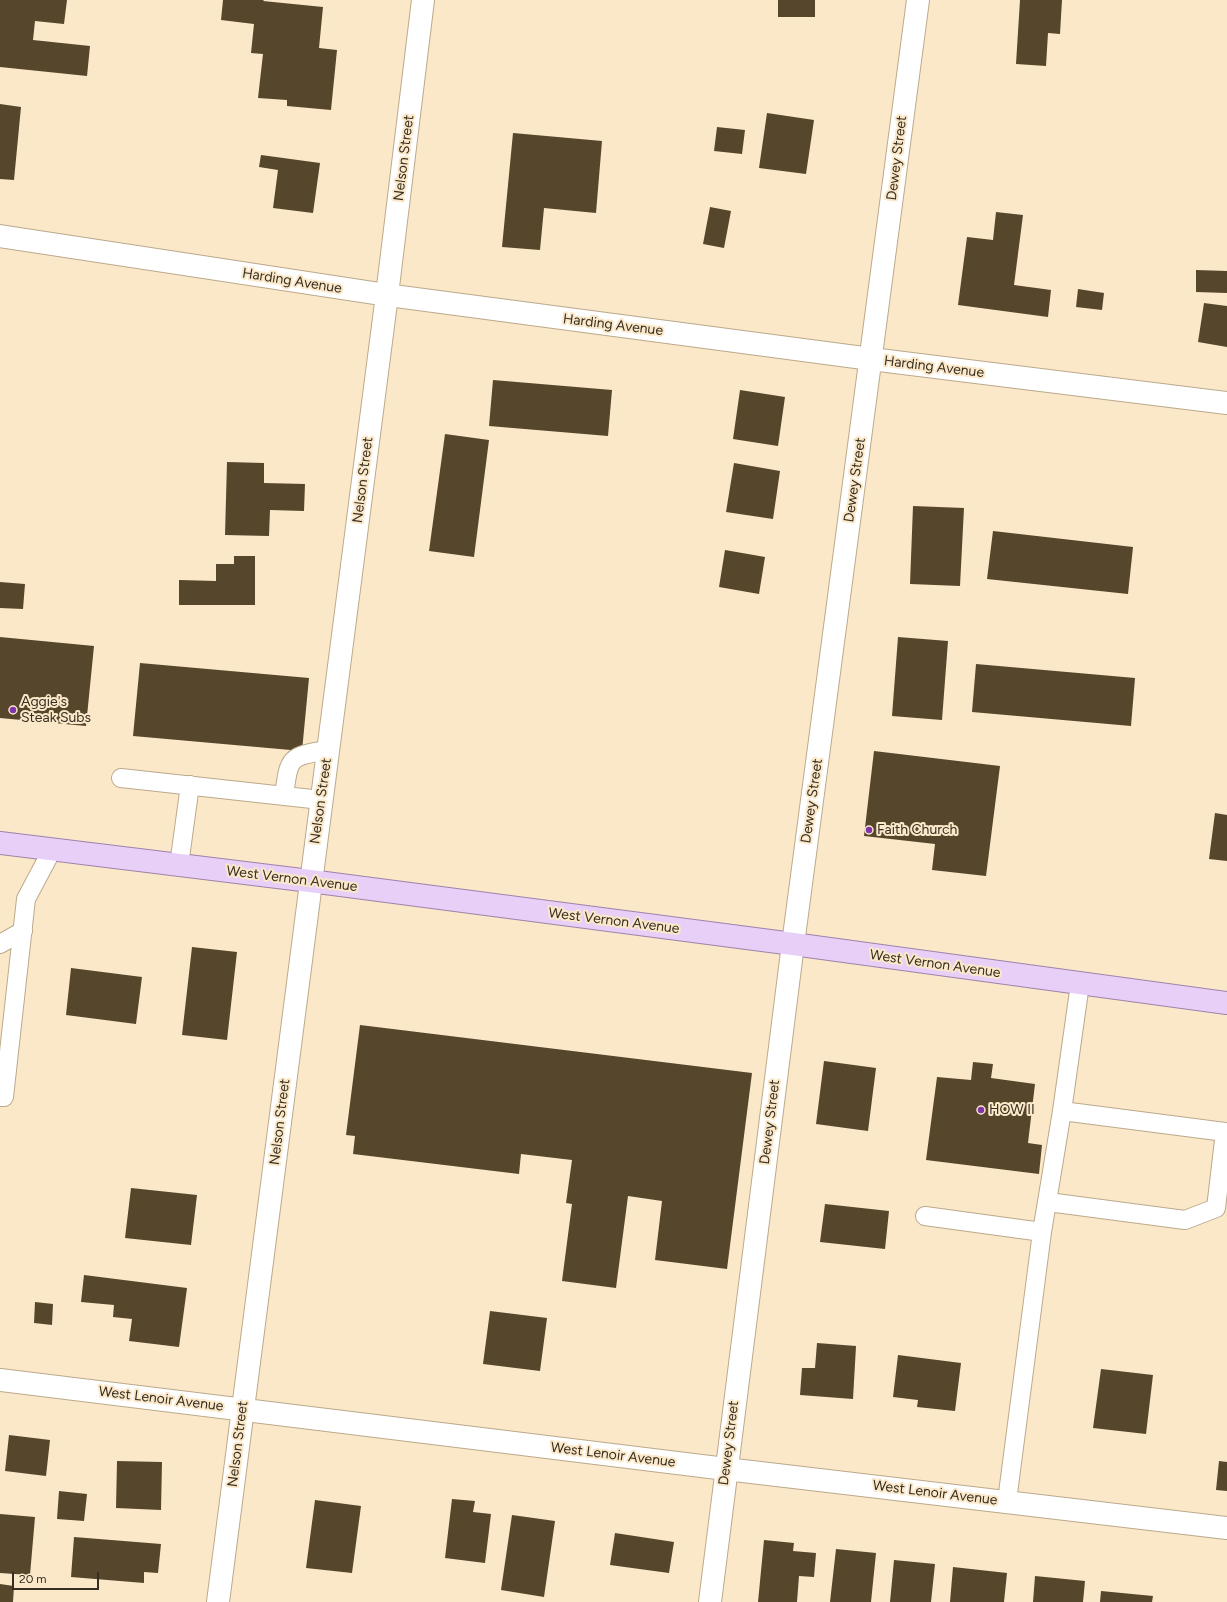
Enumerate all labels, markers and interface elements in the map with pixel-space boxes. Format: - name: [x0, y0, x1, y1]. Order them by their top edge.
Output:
- street label: Nelson Street: [390, 114, 418, 202]
- street label: Dewey Street: [883, 115, 911, 201]
- street label: Harding Avenue: [241, 265, 343, 297]
- street label: Harding Avenue: [562, 311, 664, 339]
- street label: Harding Avenue: [883, 353, 985, 381]
- street label: Nelson Street: [349, 436, 377, 524]
- street label: Dewey Street: [841, 437, 869, 523]
- place label: Aggie's Steak Subs: [21, 694, 91, 726]
- marker: Aggie's Steak Subs: [8, 705, 18, 715]
- street label: Nelson Street: [307, 757, 335, 845]
- street label: Dewey Street: [798, 758, 826, 844]
- place label: Faith Church: [877, 822, 957, 838]
- marker: Faith Church: [864, 825, 874, 835]
- street label: West Vernon Avenue: [226, 863, 358, 895]
- street label: West Vernon Avenue: [548, 905, 680, 937]
- street label: West Vernon Avenue: [869, 947, 1001, 981]
- street label: Nelson Street: [266, 1078, 294, 1166]
- street label: Dewey Street: [756, 1079, 784, 1165]
- place label: HOW II: [989, 1102, 1035, 1118]
- marker: HOW II: [976, 1105, 986, 1115]
- street label: West Lenoir Avenue: [98, 1383, 224, 1415]
- street label: Nelson Street: [224, 1400, 252, 1488]
- street label: Dewey Street: [715, 1400, 743, 1486]
- street label: West Lenoir Avenue: [550, 1439, 676, 1471]
- street label: West Lenoir Avenue: [872, 1477, 998, 1509]
- scale bar: [14, 1564, 101, 1590]
- text: 20 m: [19, 1572, 47, 1586]

